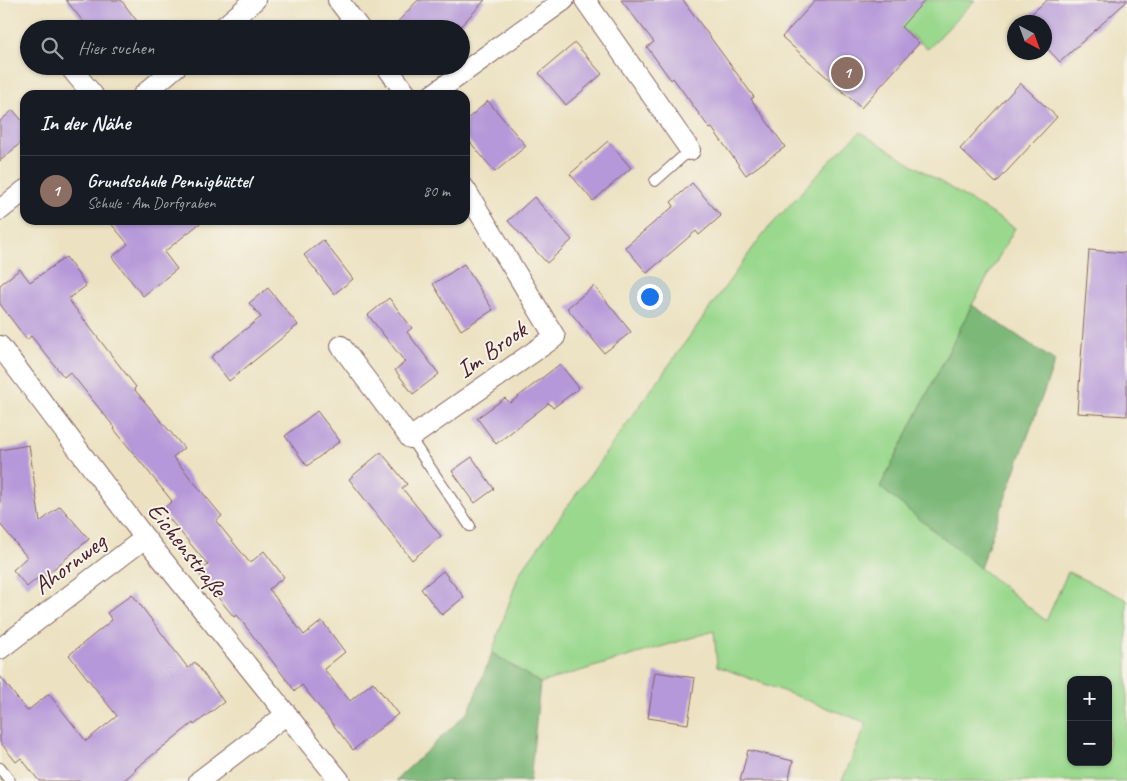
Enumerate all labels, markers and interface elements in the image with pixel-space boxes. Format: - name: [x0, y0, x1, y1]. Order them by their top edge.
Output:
- north arrow: [1007, 15, 1052, 60]
- search box: [20, 20, 470, 75]
- icon: search: [38, 34, 66, 62]
- text: Hier suchen: [78, 36, 154, 60]
- pin: 1: [831, 54, 863, 92]
- text: In der Nähe: [40, 110, 130, 136]
- text: Grundschule Pennigbüttel: [87, 169, 251, 193]
- text: 1: [52, 181, 60, 201]
- text: 80 m: [423, 181, 450, 201]
- text: Schule · Am Dorfgraben: [87, 193, 216, 213]
- your location: [637, 284, 663, 310]
- street label: Im Brook: [450, 313, 535, 386]
- street label: Eichenstraße: [140, 496, 235, 605]
- street label: Ahornweg: [27, 525, 114, 602]
- map controls: [1067, 676, 1112, 766]
- button: +: [1067, 676, 1112, 721]
- button: −: [1067, 721, 1112, 766]

